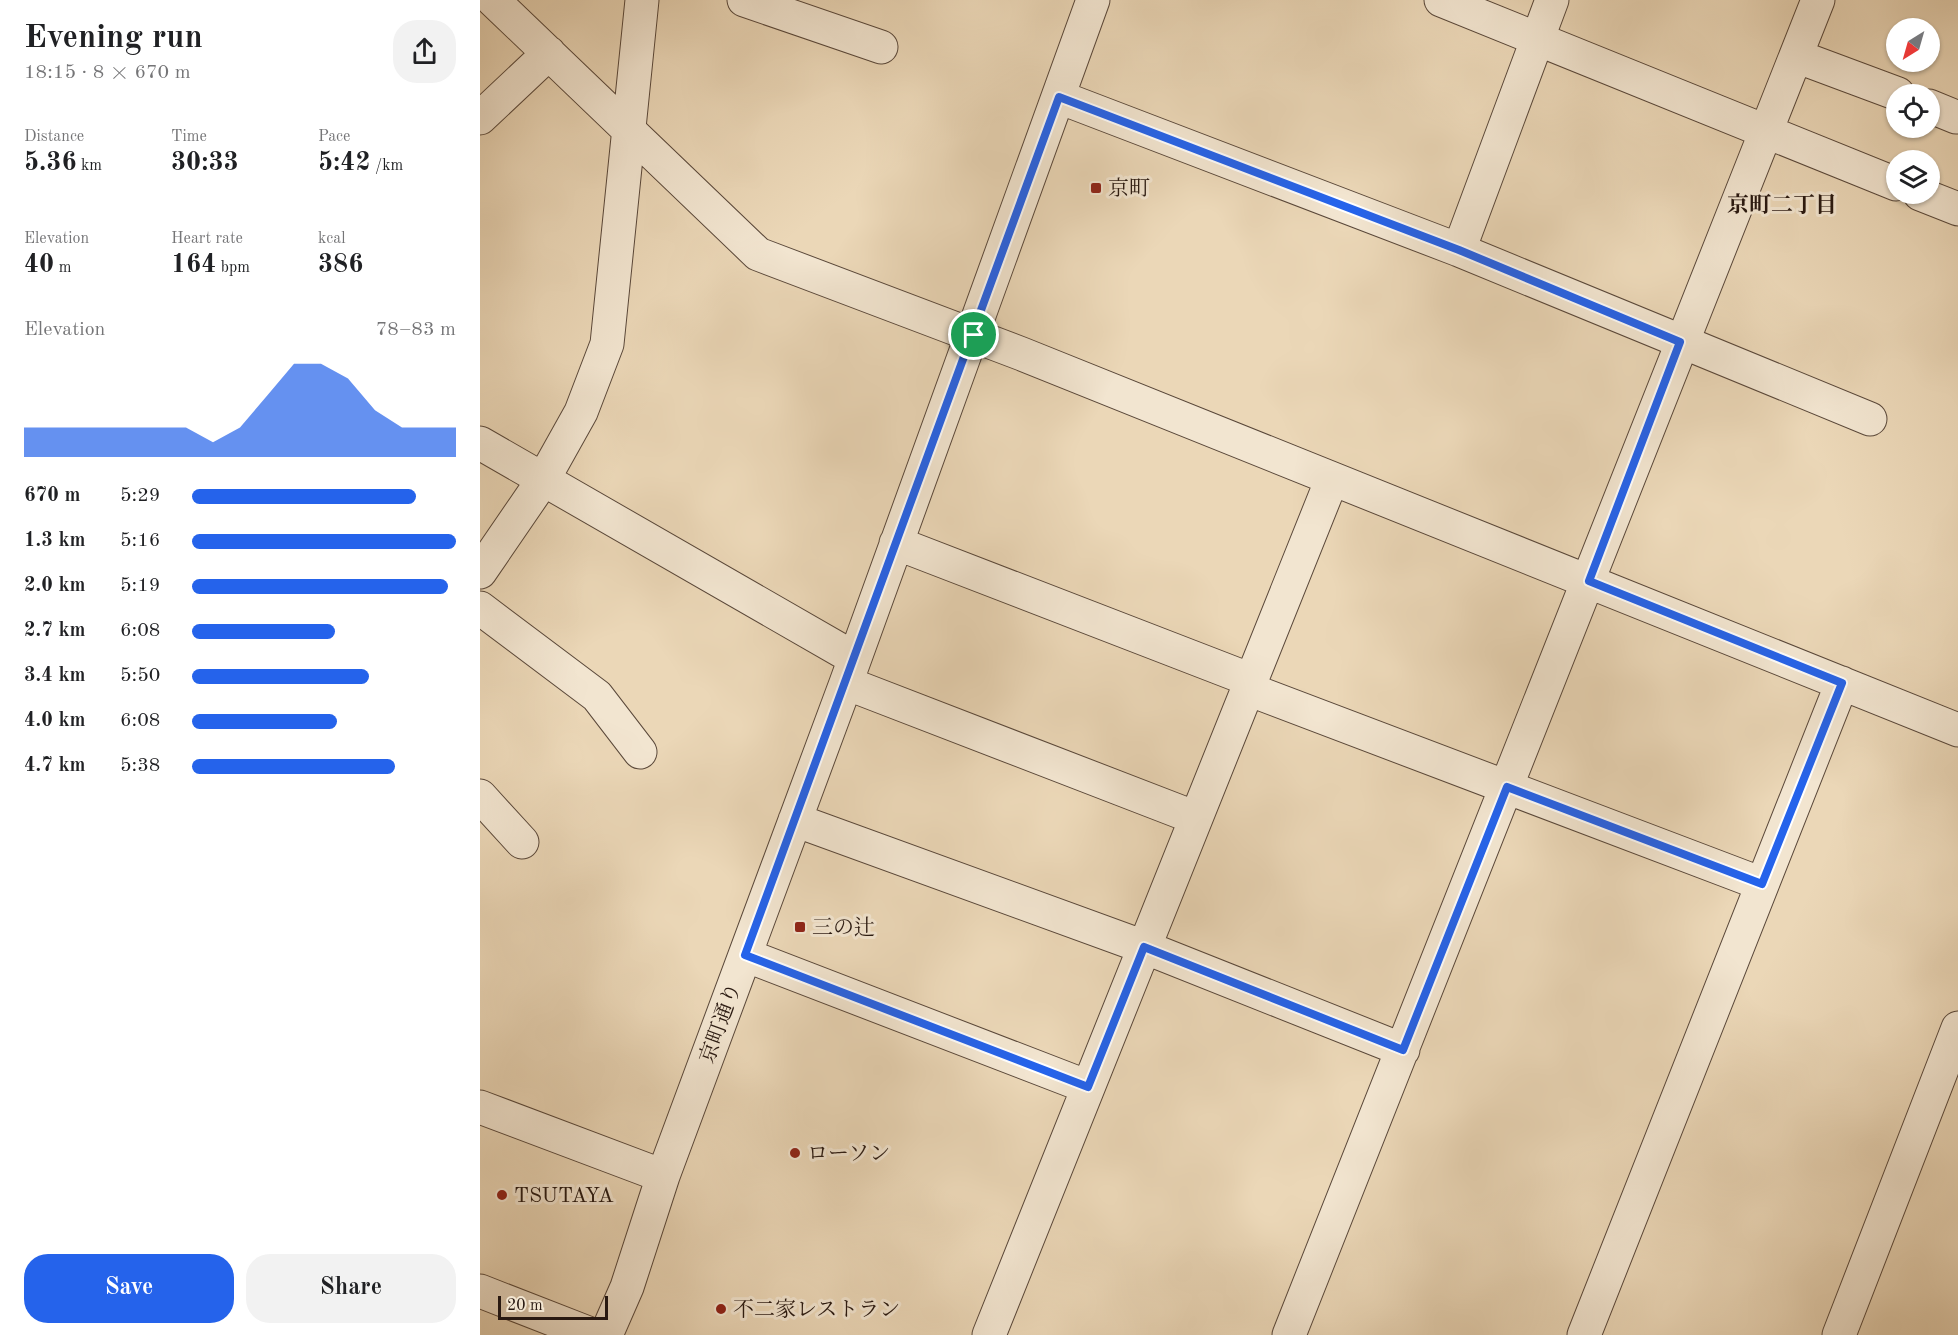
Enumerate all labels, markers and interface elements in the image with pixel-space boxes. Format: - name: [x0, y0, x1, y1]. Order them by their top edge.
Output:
- north arrow: [1886, 18, 1940, 72]
- map controls: [1886, 18, 1940, 204]
- button: share: [393, 20, 456, 83]
- text: Evening run: [24, 22, 203, 55]
- text: 18:15 · 8 × 670 m: [24, 63, 191, 83]
- button: locate: [1886, 84, 1940, 138]
- text: Distance: [24, 129, 84, 145]
- text: Time: [171, 129, 207, 145]
- text: Pace: [318, 129, 350, 145]
- text: 5.36: [24, 150, 77, 176]
- text: 30:33: [171, 150, 239, 176]
- text: 5:42: [318, 150, 371, 176]
- button: layers: [1886, 150, 1940, 204]
- text: km: [77, 158, 102, 174]
- text: /km: [371, 158, 403, 174]
- place label: 京町: [1108, 177, 1150, 200]
- marker: 京町: [1089, 181, 1103, 195]
- district label: 京町二丁目: [1727, 193, 1837, 217]
- text: Elevation: [24, 231, 89, 247]
- text: Heart rate: [171, 231, 243, 247]
- text: kcal: [318, 231, 346, 247]
- text: 40: [24, 252, 54, 278]
- text: 164: [171, 252, 216, 278]
- text: 386: [318, 252, 363, 278]
- text: m: [54, 260, 71, 276]
- text: bpm: [216, 260, 250, 276]
- pin: [948, 309, 999, 360]
- icon: arrive: [957, 318, 990, 351]
- text: Elevation: [24, 320, 105, 340]
- text: 78–83 m: [376, 320, 456, 340]
- text: 670 m: [24, 486, 80, 506]
- text: 5:29: [120, 486, 160, 506]
- text: 1.3 km: [24, 531, 86, 551]
- text: 5:16: [120, 531, 160, 551]
- text: 2.0 km: [24, 576, 86, 596]
- text: 5:19: [120, 576, 160, 596]
- text: 2.7 km: [24, 621, 86, 641]
- text: 6:08: [120, 621, 160, 641]
- text: 3.4 km: [24, 666, 86, 686]
- text: 5:50: [120, 666, 160, 686]
- text: 4.0 km: [24, 711, 86, 731]
- text: 6:08: [120, 711, 160, 731]
- text: 4.7 km: [24, 756, 86, 776]
- text: 5:38: [120, 756, 160, 776]
- place label: 三の辻: [812, 916, 875, 939]
- marker: 三の辻: [793, 920, 807, 934]
- street label: 京町通り: [695, 980, 746, 1067]
- place label: ローソン: [807, 1144, 890, 1165]
- marker: ローソン: [788, 1146, 802, 1160]
- place label: TSUTAYA: [514, 1186, 614, 1207]
- marker: TSUTAYA: [495, 1188, 509, 1202]
- button: Save: [24, 1254, 234, 1323]
- button: Share: [246, 1254, 456, 1323]
- scale bar: [498, 1293, 608, 1320]
- text: 20 m: [507, 1298, 543, 1314]
- place label: 不二家レストラン: [733, 1298, 900, 1321]
- marker: 不二家レストラン: [714, 1302, 728, 1316]

